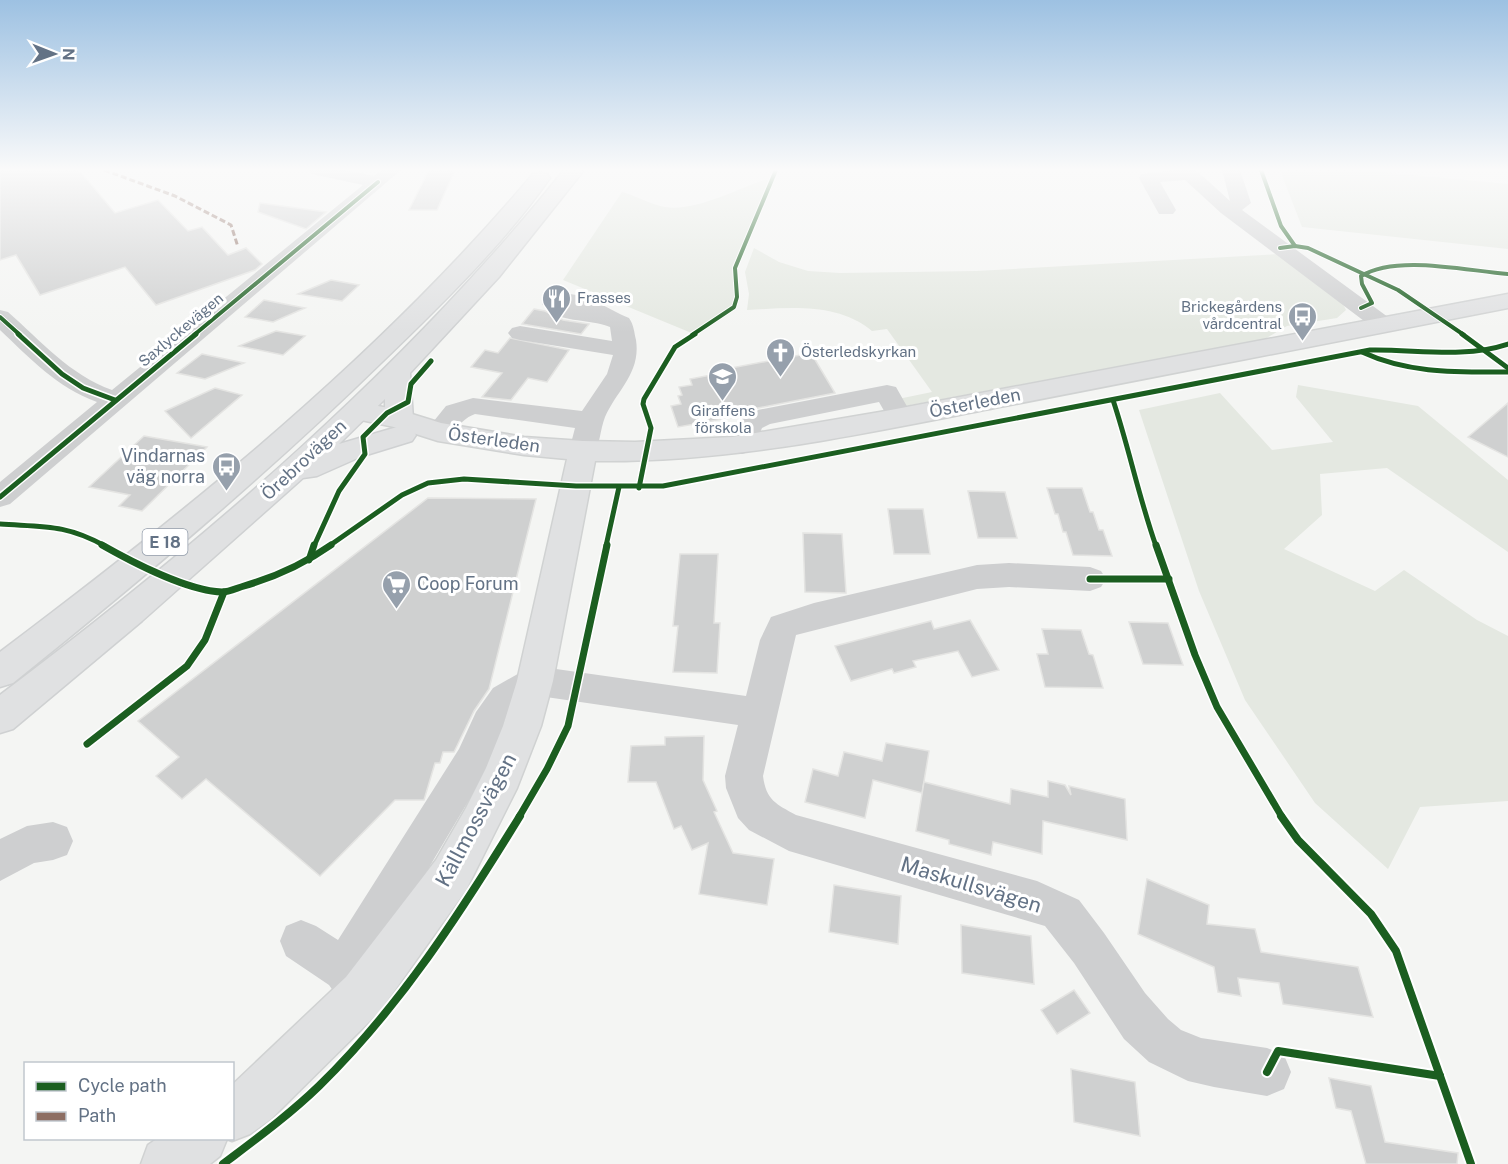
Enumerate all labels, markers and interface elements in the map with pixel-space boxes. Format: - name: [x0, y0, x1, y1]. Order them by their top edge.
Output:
- north arrow: [24, 24, 84, 84]
- text: N: [59, 48, 78, 61]
- restaurant icon: Frasses: [540, 282, 572, 324]
- street label: Saxlyckevägen: [135, 289, 226, 370]
- place label: Frasses: [577, 289, 631, 306]
- place label: Brickegårdens vårdcentral: [1181, 298, 1282, 332]
- bus stop icon: Brickegårdens vårdcentral: [1287, 300, 1319, 342]
- church icon: Österledskyrkan: [764, 336, 796, 378]
- place label: Österledskyrkan: [801, 342, 916, 360]
- school or university icon: Giraffens förskola: [707, 360, 739, 402]
- street label: Österleden: [927, 382, 1022, 422]
- place label: Giraffens förskola: [691, 402, 755, 436]
- street label: Örebrovägen: [256, 414, 350, 504]
- street label: Österleden: [447, 422, 541, 456]
- place label: Vindarnas väg norra: [121, 445, 205, 487]
- bus stop icon: Vindarnas väg norra: [210, 450, 242, 492]
- road number: E 18: [142, 529, 188, 555]
- supermarket icon: Coop Forum: [380, 568, 412, 610]
- place label: Coop Forum: [417, 573, 518, 594]
- street label: Källmossvägen: [430, 749, 521, 891]
- street label: Maskullsvägen: [898, 851, 1045, 918]
- legend: [24, 1062, 234, 1140]
- text: Cycle path: [78, 1075, 167, 1096]
- text: Path: [78, 1105, 116, 1126]

